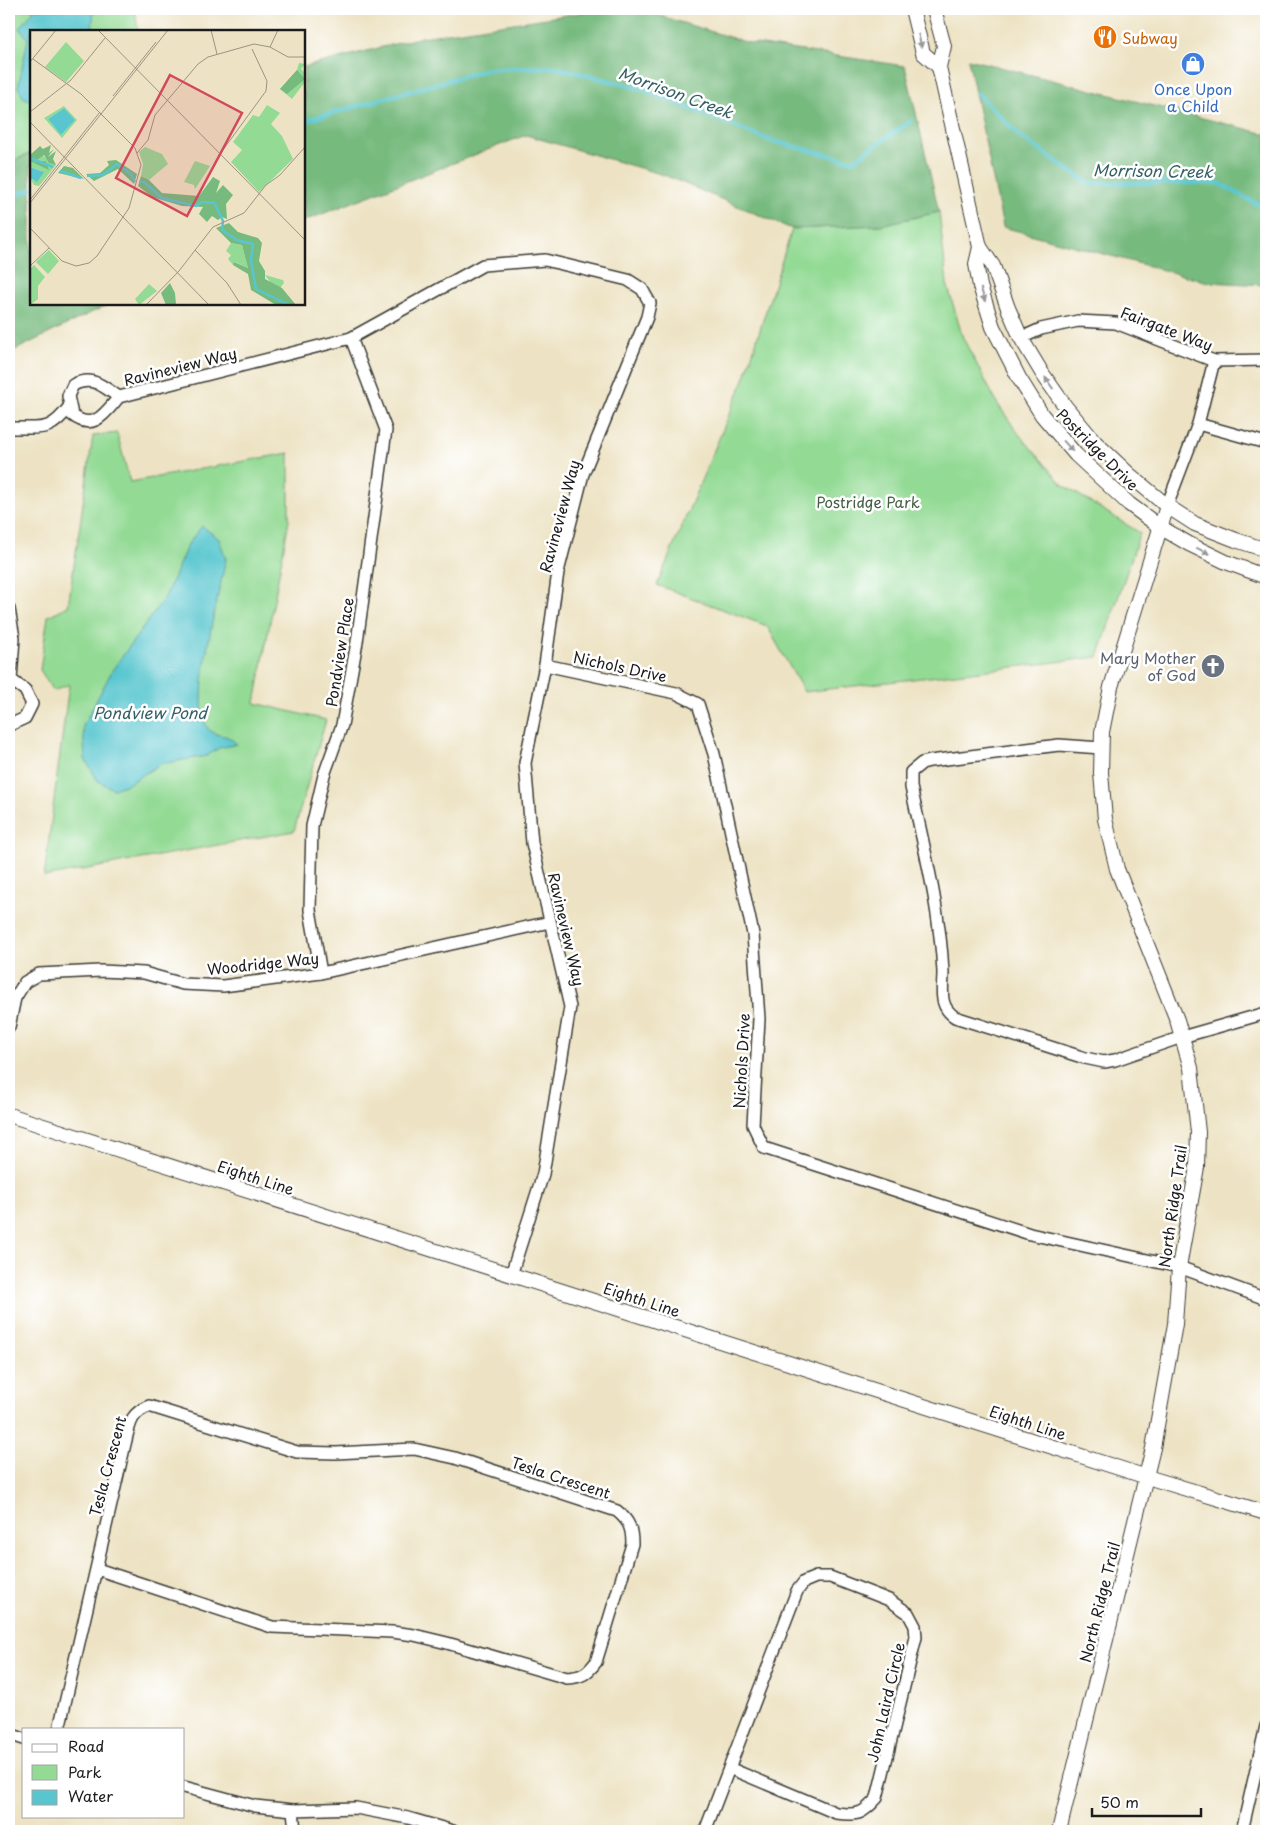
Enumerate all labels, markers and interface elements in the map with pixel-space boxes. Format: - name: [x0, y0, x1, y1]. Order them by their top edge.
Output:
- restaurant icon: Subway: [1092, 24, 1118, 50]
- place label: Subway: [1122, 26, 1178, 49]
- inset map: [30, 30, 305, 305]
- one-way arrow: [916, 34, 924, 49]
- shop icon: Once Upon a Child: [1180, 51, 1206, 77]
- water label: Morrison Creek: [616, 60, 738, 124]
- place label: Once Upon a Child: [1154, 77, 1232, 117]
- water label: Morrison Creek: [1093, 157, 1214, 183]
- one-way arrow: [979, 288, 987, 303]
- street label: Fairgate Way: [1118, 300, 1216, 356]
- street label: Ravineview Way: [121, 341, 239, 391]
- one-way arrow: [1044, 377, 1054, 390]
- street label: Postridge Drive: [1052, 403, 1144, 495]
- one-way arrow: [1062, 439, 1074, 451]
- street label: Ravineview Way: [533, 457, 585, 575]
- park label: Postridge Park: [816, 490, 920, 513]
- one-way arrow: [1196, 547, 1210, 555]
- street label: Pondview Place: [319, 596, 359, 708]
- street label: Nichols Drive: [571, 645, 669, 687]
- place label: Mary Mother of God: [1100, 646, 1196, 686]
- church icon: Mary Mother of God: [1200, 653, 1226, 679]
- water label: Pondview Pond: [93, 700, 209, 724]
- street label: Ravineview Way: [543, 870, 591, 988]
- street label: Woodridge Way: [206, 946, 320, 980]
- street label: Nichols Drive: [727, 1013, 755, 1109]
- street label: North Ridge Trail: [1152, 1143, 1192, 1269]
- street label: Eighth Line: [215, 1154, 297, 1200]
- street label: Eighth Line: [601, 1276, 683, 1322]
- street label: Eighth Line: [987, 1399, 1069, 1445]
- street label: Tesla Crescent: [83, 1413, 131, 1519]
- street label: Tesla Crescent: [508, 1450, 614, 1504]
- street label: North Ridge Trail: [1073, 1539, 1125, 1665]
- street label: John Laird Circle: [860, 1640, 910, 1764]
- legend: [22, 1728, 185, 1818]
- text: Road: [68, 1734, 104, 1757]
- text: Park: [68, 1760, 102, 1783]
- text: Water: [68, 1784, 113, 1807]
- scale bar: [1092, 1785, 1201, 1817]
- text: 50 m: [1100, 1790, 1139, 1813]

